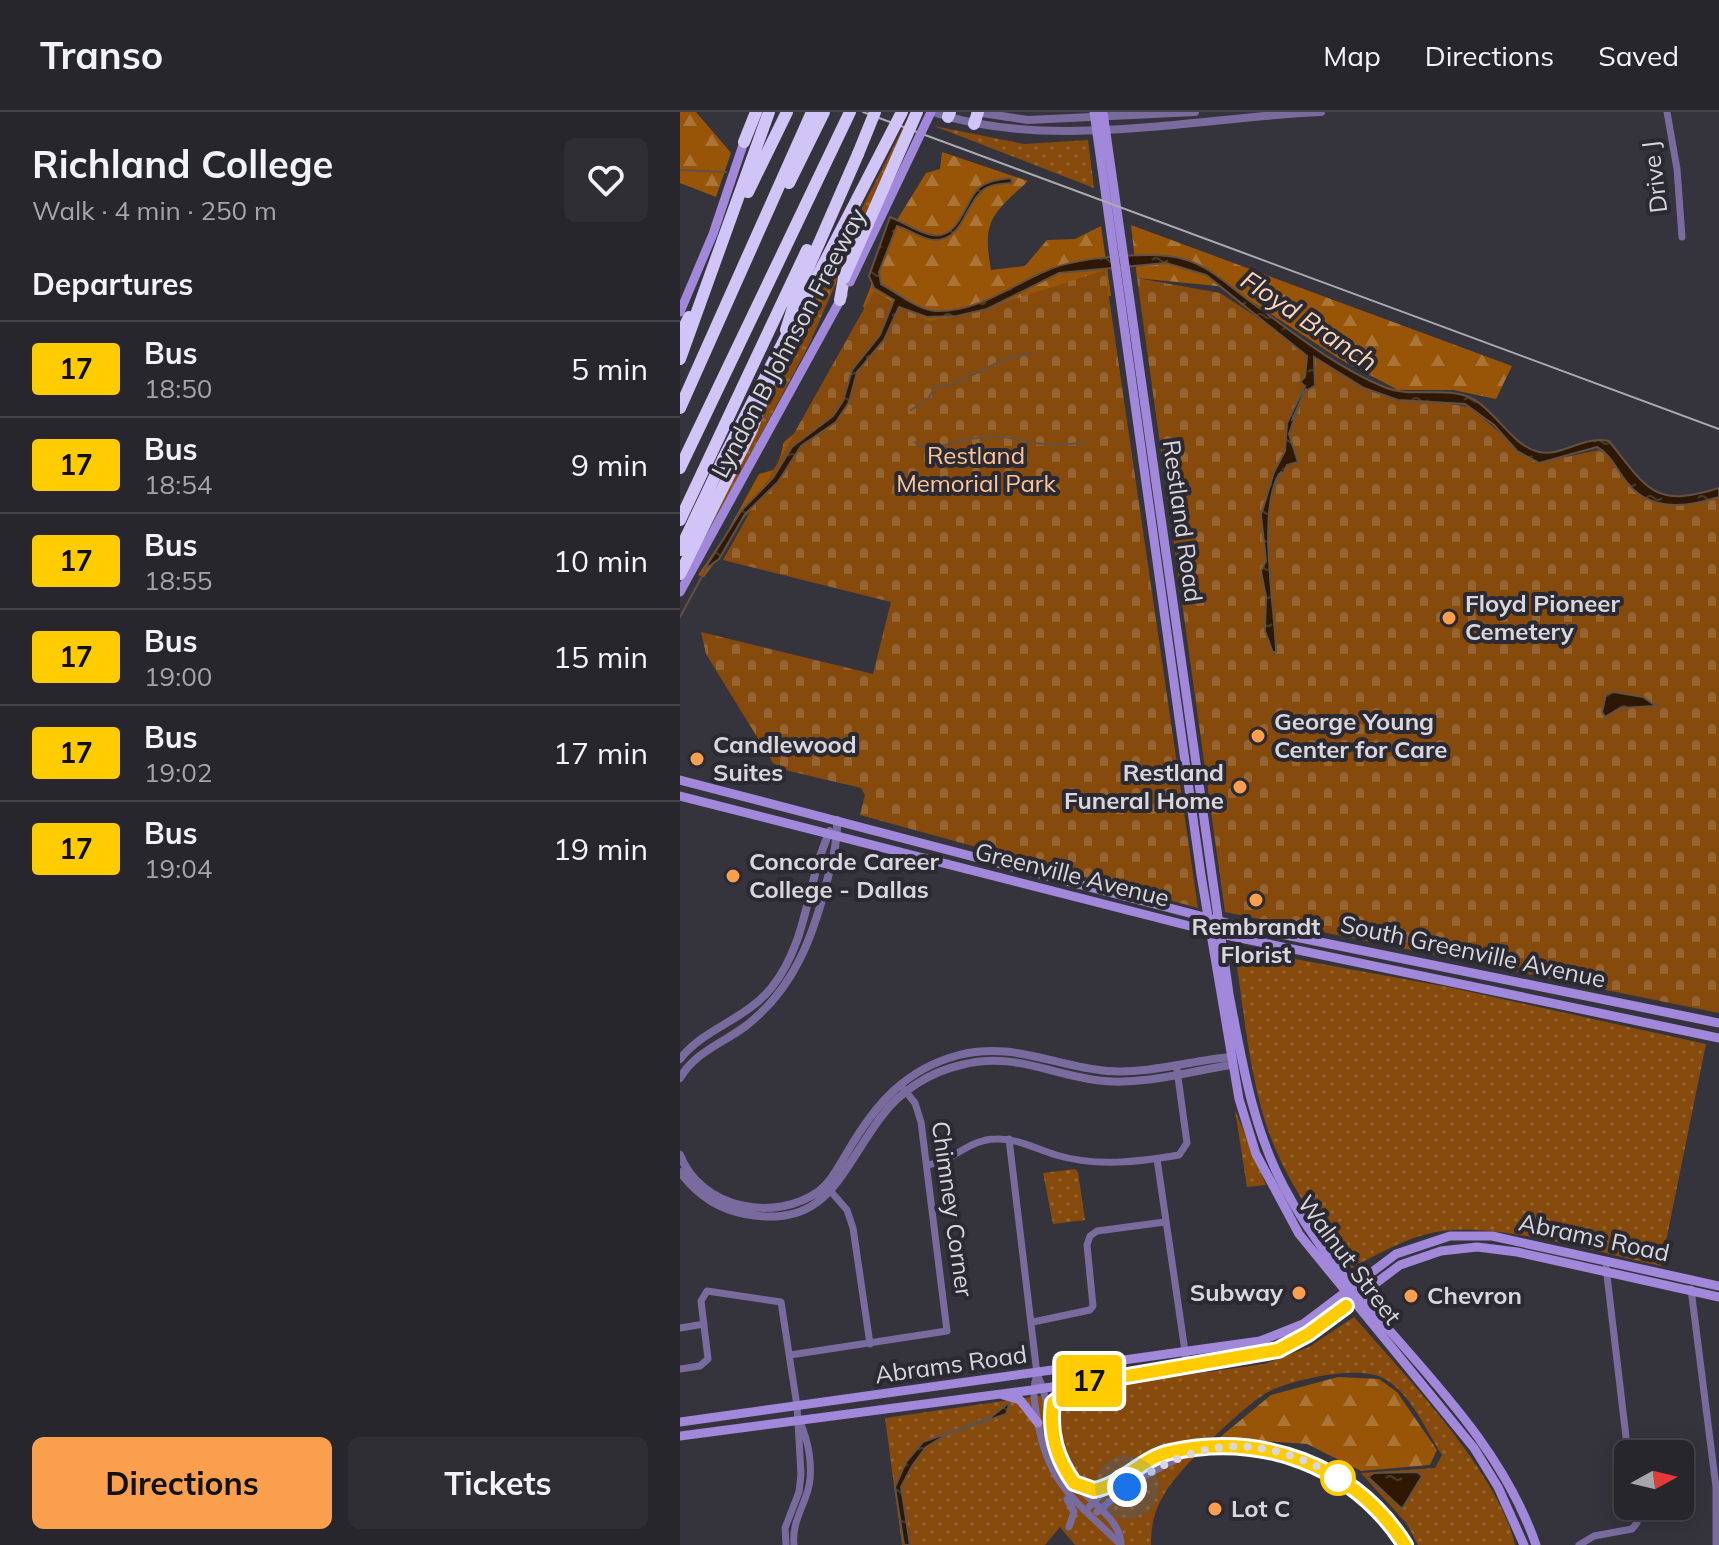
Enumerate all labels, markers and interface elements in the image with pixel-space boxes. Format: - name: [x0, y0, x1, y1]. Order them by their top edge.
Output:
- text: Transo: [40, 31, 163, 79]
- text: Map: [1323, 38, 1381, 73]
- text: Directions: [1425, 38, 1554, 73]
- text: Saved: [1598, 38, 1679, 73]
- button: heart: [564, 138, 648, 222]
- street label: Drive J: [1635, 139, 1673, 215]
- text: Richland College: [32, 140, 333, 188]
- text: Walk · 4 min · 250 m: [32, 194, 277, 227]
- street label: Lyndon B Johnson Freeway: [704, 202, 872, 482]
- water label: Floyd Branch: [1235, 263, 1384, 378]
- text: Departures: [32, 265, 193, 303]
- text: Bus: [144, 334, 198, 372]
- text: 5 min: [571, 350, 648, 388]
- text: 17: [59, 351, 93, 386]
- text: 18:50: [144, 372, 212, 405]
- text: Bus: [144, 430, 198, 468]
- street label: Restland Road: [1157, 438, 1209, 604]
- park label: Restland Memorial Park: [896, 440, 1057, 498]
- text: 9 min: [571, 446, 648, 484]
- text: 17: [59, 447, 93, 482]
- text: 18:54: [144, 468, 212, 501]
- text: Bus: [144, 526, 198, 564]
- text: 10 min: [553, 542, 648, 580]
- text: 17: [59, 543, 93, 578]
- text: 18:55: [144, 564, 212, 597]
- place label: Floyd Pioneer Cemetery: [1465, 588, 1620, 646]
- marker: Floyd Pioneer Cemetery: [1440, 609, 1458, 627]
- text: Bus: [144, 622, 198, 660]
- text: 15 min: [553, 638, 648, 676]
- text: 17: [59, 639, 93, 674]
- text: 19:00: [144, 660, 212, 693]
- place label: George Young Center for Care: [1274, 706, 1447, 764]
- text: Bus: [144, 718, 198, 756]
- marker: George Young Center for Care: [1249, 727, 1267, 745]
- place label: Candlewood Suites: [713, 729, 857, 787]
- text: 17 min: [553, 734, 648, 772]
- text: 17: [59, 735, 93, 770]
- marker: Candlewood Suites: [688, 750, 706, 768]
- text: 19:02: [144, 756, 212, 789]
- place label: Restland Funeral Home: [1064, 757, 1224, 815]
- marker: Restland Funeral Home: [1231, 778, 1249, 796]
- text: Bus: [144, 814, 198, 852]
- text: 19 min: [553, 830, 648, 868]
- text: 17: [59, 831, 93, 866]
- street label: Greenville Avenue: [972, 835, 1172, 913]
- place label: Concorde Career College - Dallas: [749, 846, 940, 904]
- text: 19:04: [144, 852, 212, 885]
- marker: Concorde Career College - Dallas: [724, 867, 742, 885]
- marker: Rembrandt Florist: [1247, 891, 1265, 909]
- street label: South Greenville Avenue: [1338, 908, 1608, 994]
- place label: Rembrandt Florist: [1192, 911, 1320, 969]
- street label: Chimney Corner: [926, 1119, 980, 1299]
- street label: Walnut Street: [1291, 1189, 1408, 1330]
- street label: Abrams Road: [1516, 1206, 1672, 1268]
- place label: Subway: [1190, 1277, 1284, 1307]
- place label: Chevron: [1427, 1280, 1522, 1310]
- marker: Subway: [1290, 1284, 1308, 1302]
- marker: Chevron: [1402, 1287, 1420, 1305]
- street label: Abrams Road: [873, 1339, 1029, 1390]
- line badge: 17: [1053, 1355, 1125, 1407]
- text: 17: [1072, 1363, 1106, 1398]
- button: Directions: [32, 1437, 332, 1529]
- button: Tickets: [348, 1437, 648, 1529]
- north arrow: [1614, 1440, 1694, 1520]
- map controls: [1614, 1440, 1694, 1520]
- unlabelled marker: [1321, 1461, 1355, 1495]
- your location: [1107, 1467, 1147, 1507]
- place label: Lot C: [1231, 1493, 1291, 1523]
- marker: Lot C: [1206, 1500, 1224, 1518]

